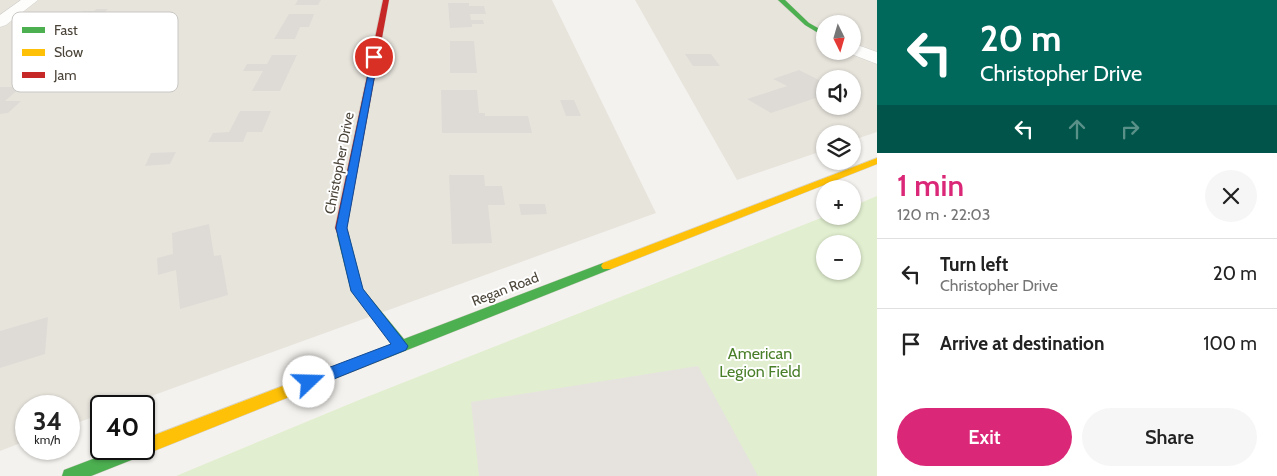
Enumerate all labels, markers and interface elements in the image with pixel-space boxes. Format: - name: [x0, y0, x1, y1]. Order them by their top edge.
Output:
- legend: [12, 12, 178, 92]
- north arrow: [816, 15, 861, 60]
- map controls: [816, 15, 861, 280]
- text: 20 m: [980, 17, 1062, 60]
- icon: left: [897, 20, 962, 85]
- text: Fast: [54, 21, 78, 39]
- pin: [353, 36, 395, 78]
- text: Slow: [54, 43, 83, 61]
- icon: arrive: [360, 43, 388, 71]
- text: Christopher Drive: [980, 60, 1142, 87]
- text: Jam: [53, 66, 76, 84]
- button: sound: [816, 70, 861, 115]
- street label: Christopher Drive: [320, 111, 358, 215]
- icon: left: [1010, 115, 1038, 143]
- icon: ahead: [1063, 115, 1091, 143]
- icon: right: [1116, 115, 1144, 143]
- button: layers: [816, 125, 861, 170]
- text: 1 min: [897, 167, 964, 204]
- button: close: [1205, 170, 1257, 222]
- button: +: [816, 180, 861, 225]
- text: 120 m · 22:03: [897, 205, 990, 224]
- button: −: [816, 235, 861, 280]
- text: Turn left: [940, 253, 1008, 276]
- icon: left: [897, 260, 925, 288]
- text: 20 m: [1213, 262, 1257, 285]
- street label: Regan Road: [469, 268, 541, 310]
- text: Christopher Drive: [940, 276, 1058, 295]
- icon: arrive: [897, 330, 925, 358]
- text: Arrive at destination: [940, 332, 1104, 355]
- text: 100 m: [1203, 332, 1257, 355]
- park label: American Legion Field: [719, 344, 801, 381]
- position arrow: [282, 355, 334, 407]
- speed limit sign: 40: [90, 395, 155, 460]
- text: 34: [33, 406, 62, 436]
- button: Exit: [897, 408, 1072, 466]
- button: Share: [1082, 408, 1257, 466]
- text: km/h: [34, 432, 61, 447]

